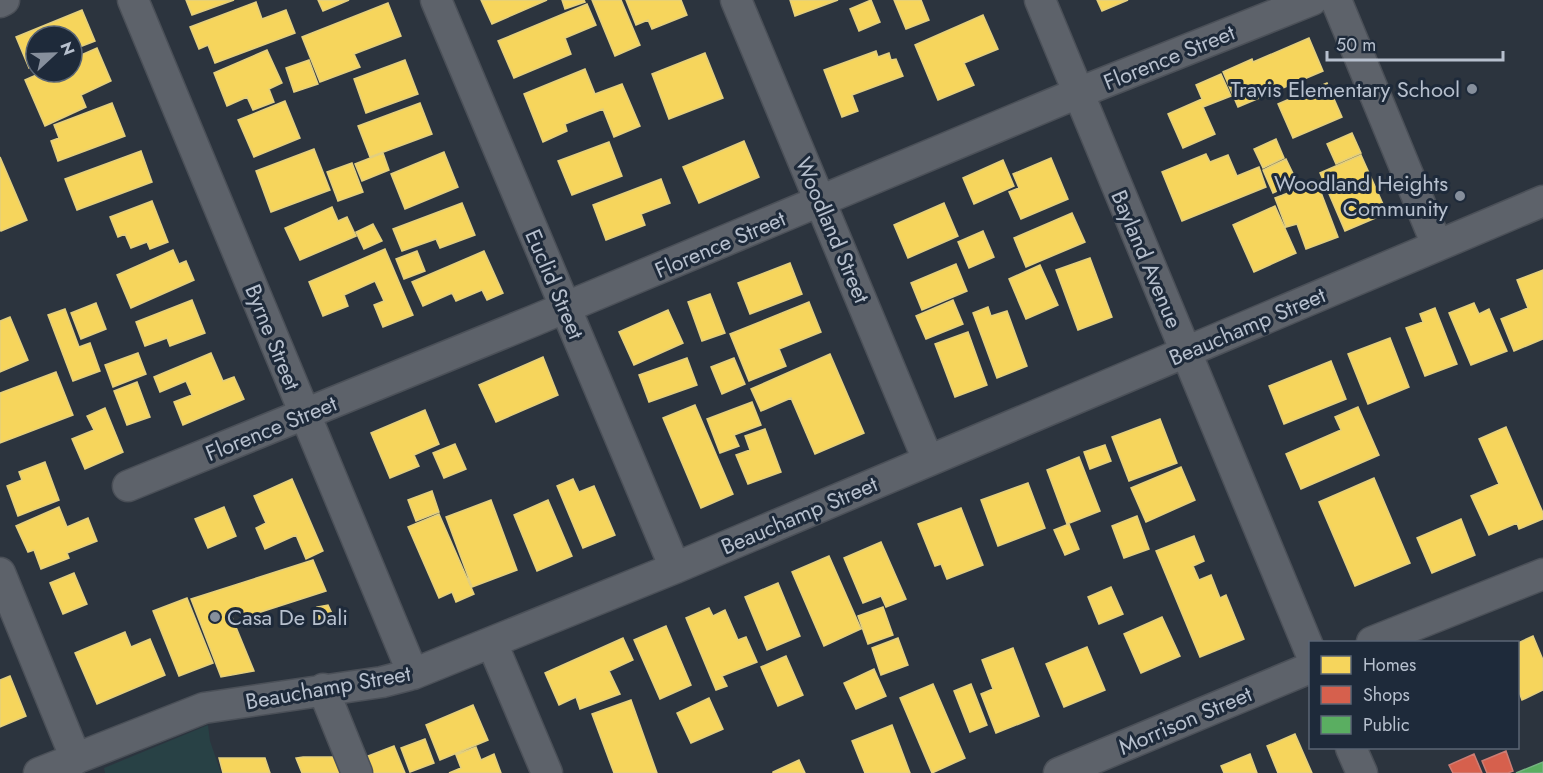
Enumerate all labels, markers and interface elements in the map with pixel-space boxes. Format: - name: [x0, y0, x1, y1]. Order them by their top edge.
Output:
- street label: Florence Street: [1099, 16, 1240, 98]
- north arrow: [24, 24, 84, 84]
- scale bar: [1327, 24, 1502, 62]
- text: 50 m: [1336, 32, 1376, 58]
- text: N: [54, 38, 80, 59]
- place label: Travis Elementary School: [1231, 73, 1460, 105]
- marker: Travis Elementary School: [1465, 82, 1479, 96]
- street label: Woodland Street: [788, 152, 878, 308]
- place label: Woodland Heights Community: [1274, 167, 1448, 224]
- street label: Bayland Avenue: [1103, 185, 1191, 333]
- marker: Woodland Heights Community: [1453, 189, 1467, 203]
- street label: Florence Street: [650, 202, 791, 286]
- street label: Euclid Street: [517, 224, 593, 345]
- street label: Beauchamp Street: [1164, 278, 1331, 373]
- street label: Byrne Street: [237, 279, 309, 395]
- street label: Florence Street: [201, 387, 342, 469]
- street label: Beauchamp Street: [716, 467, 883, 562]
- place label: Casa De Dali: [227, 601, 348, 633]
- marker: Casa De Dali: [208, 610, 222, 624]
- legend: [1309, 641, 1519, 749]
- text: Homes: [1363, 652, 1416, 678]
- street label: Beauchamp Street: [243, 657, 414, 717]
- street label: Morrison Street: [1113, 677, 1257, 763]
- text: Shops: [1363, 682, 1410, 708]
- text: Public: [1363, 712, 1410, 738]

